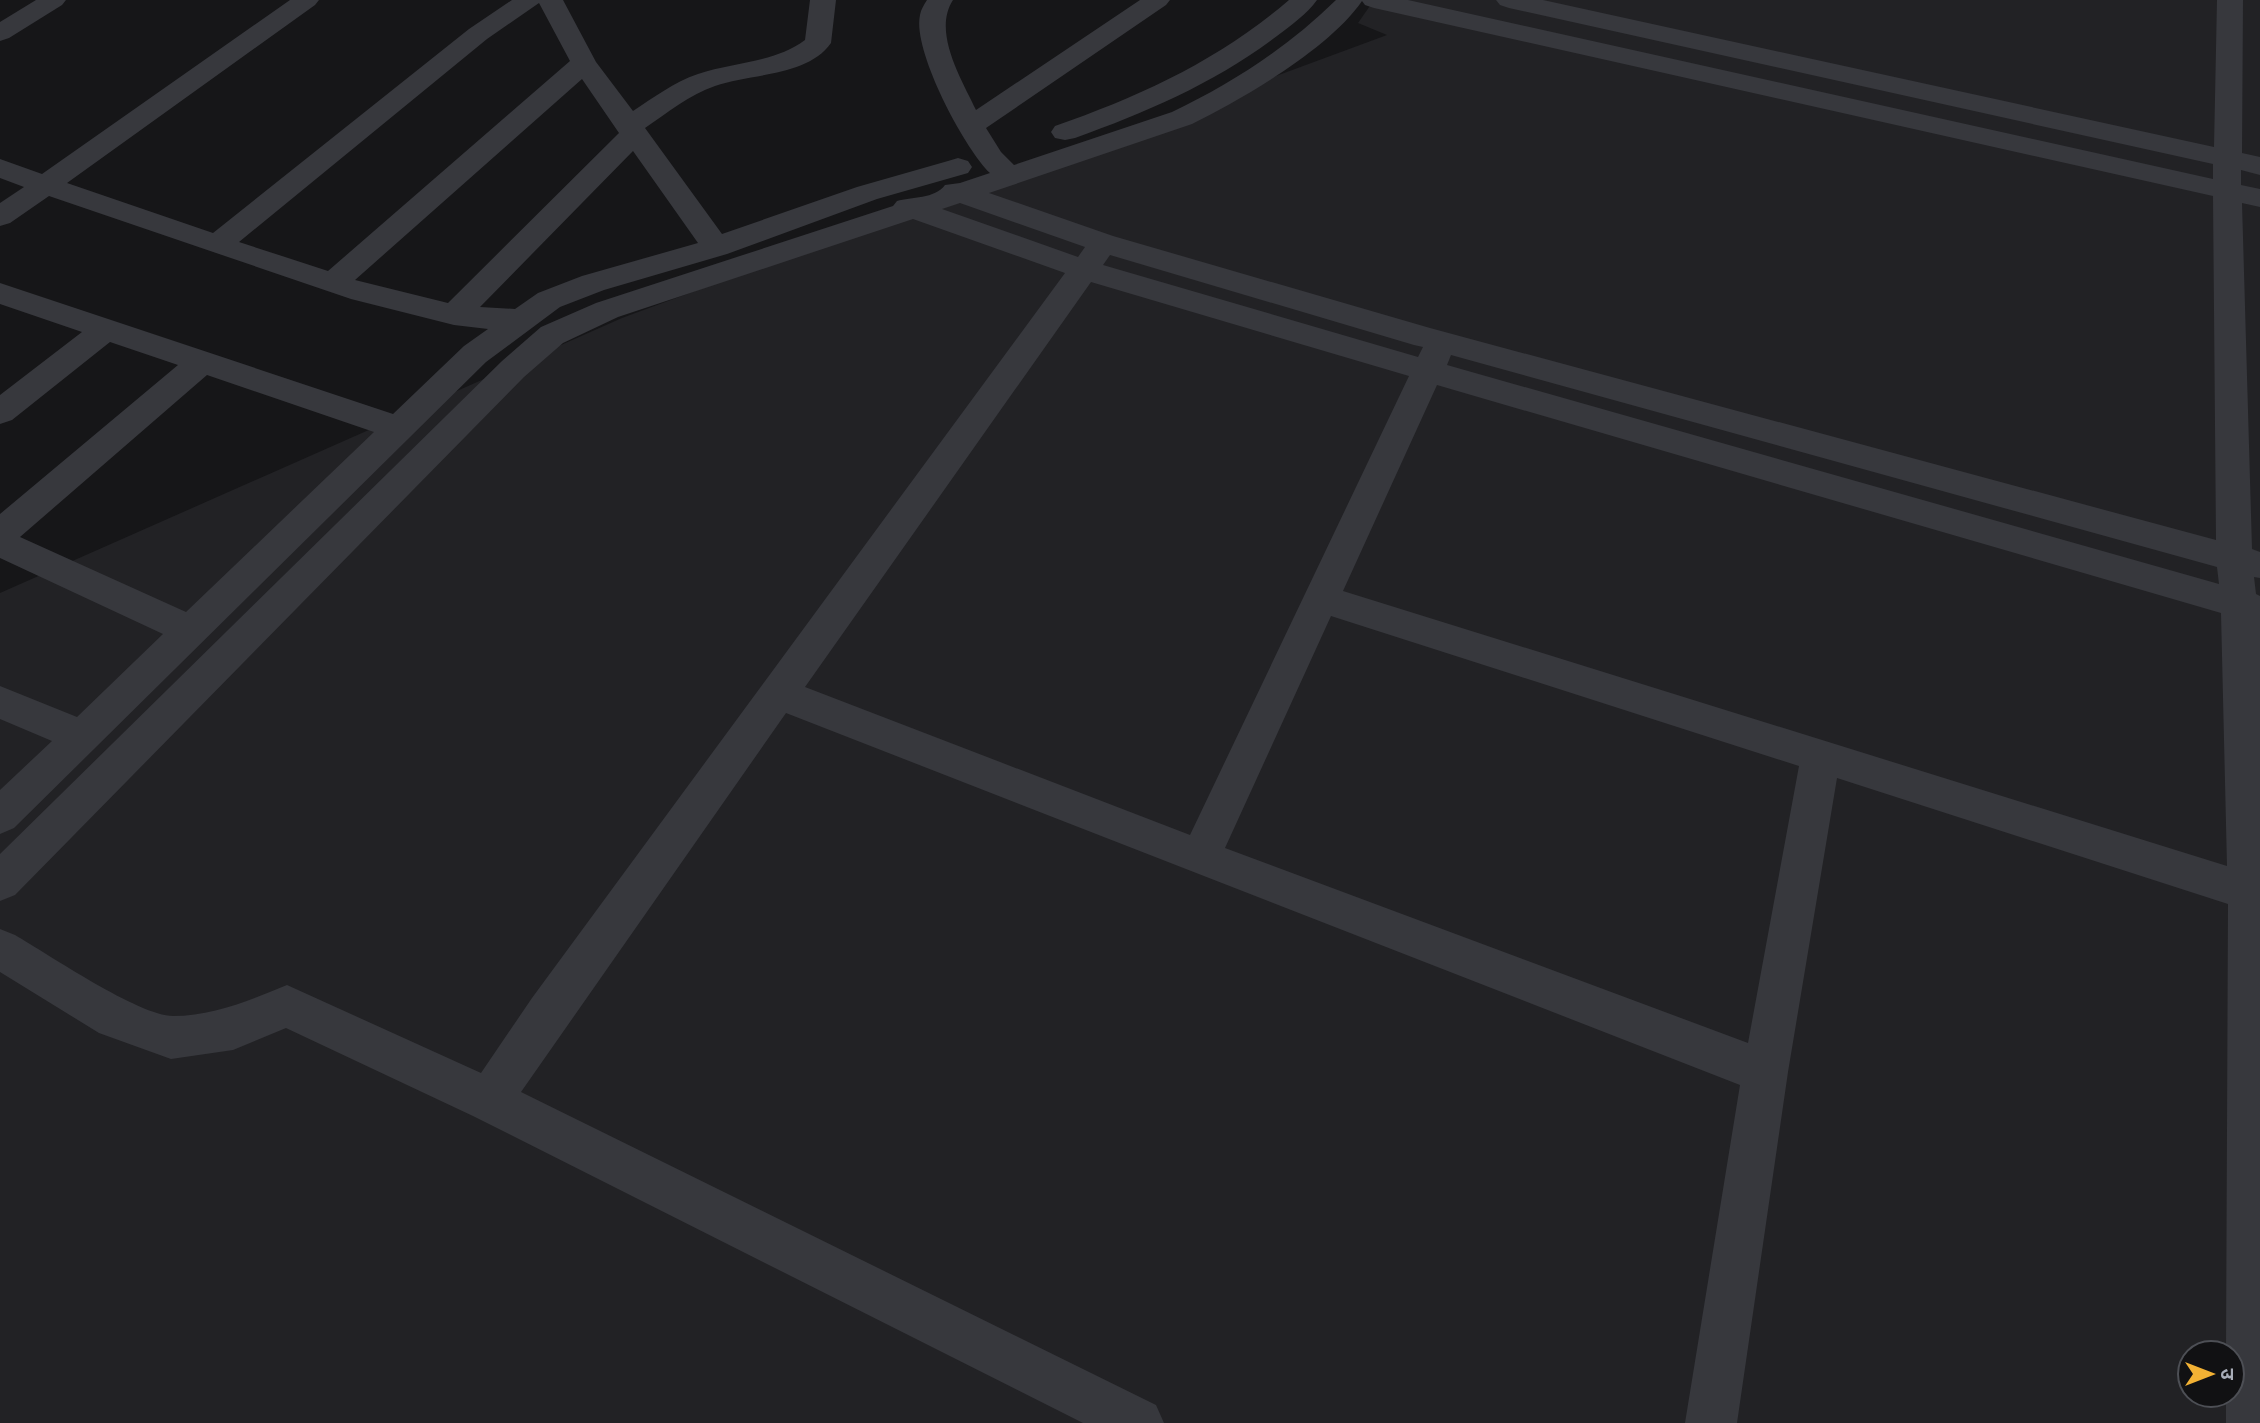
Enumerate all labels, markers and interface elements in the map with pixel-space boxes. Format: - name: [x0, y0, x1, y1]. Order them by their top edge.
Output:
- north arrow: [2176, 1339, 2246, 1409]
- text: उ: [2215, 1368, 2240, 1380]

